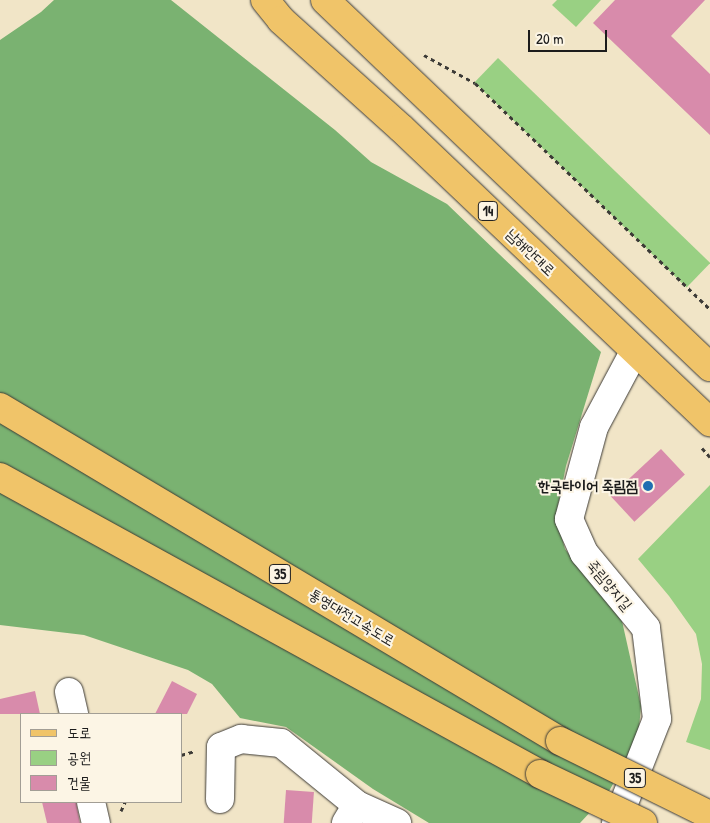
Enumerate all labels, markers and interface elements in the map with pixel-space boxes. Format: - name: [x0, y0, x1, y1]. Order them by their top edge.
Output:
- scale bar: [530, 20, 609, 52]
- text: 20 m: [536, 28, 563, 49]
- road number: 14: [477, 200, 499, 222]
- street label: 남해안대로: [503, 225, 559, 279]
- place label: 한국타이어 죽림점: [538, 477, 638, 495]
- marker: 한국타이어 죽림점: [642, 480, 654, 492]
- street label: 죽림양지길: [584, 556, 636, 614]
- road number: 35: [269, 562, 291, 586]
- street label: 통영대전고속도로: [306, 584, 398, 650]
- legend: [20, 713, 182, 803]
- text: 도로: [67, 722, 91, 743]
- text: 공원: [67, 747, 91, 768]
- road number: 35: [624, 766, 646, 790]
- text: 건물: [67, 772, 91, 793]

